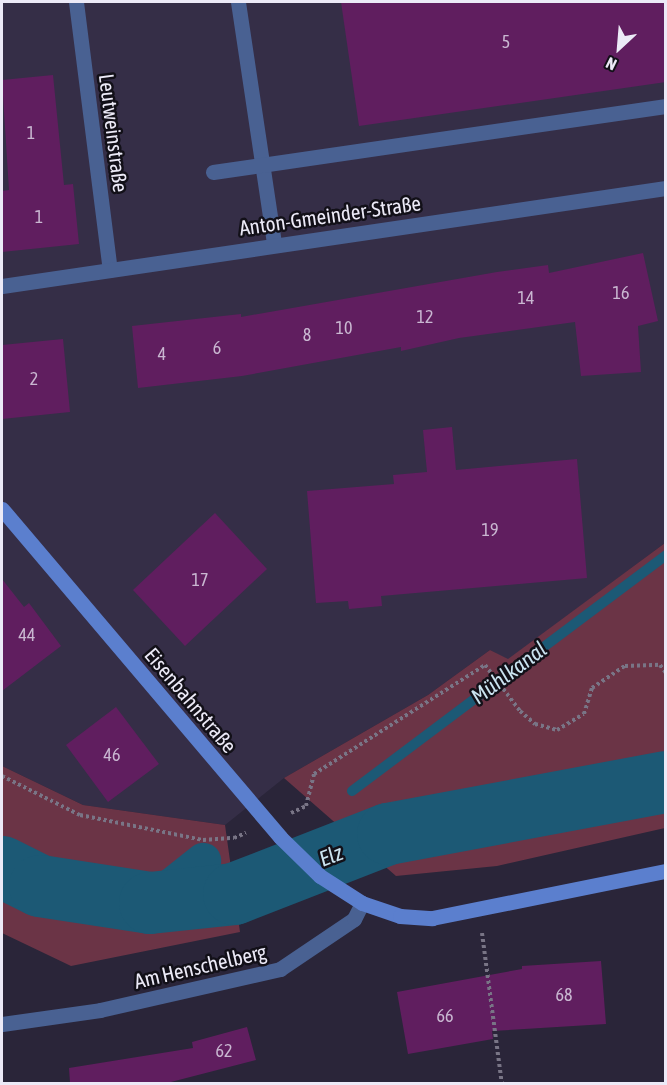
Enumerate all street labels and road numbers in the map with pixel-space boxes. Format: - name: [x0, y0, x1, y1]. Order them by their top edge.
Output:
- street label: Leutweinstraße: [94, 72, 134, 194]
- street label: Anton-Gmeinder-Straße: [238, 190, 422, 240]
- street label: Eisenbahnstraße: [140, 642, 242, 758]
- street label: Am Henschelberg: [132, 939, 268, 993]

